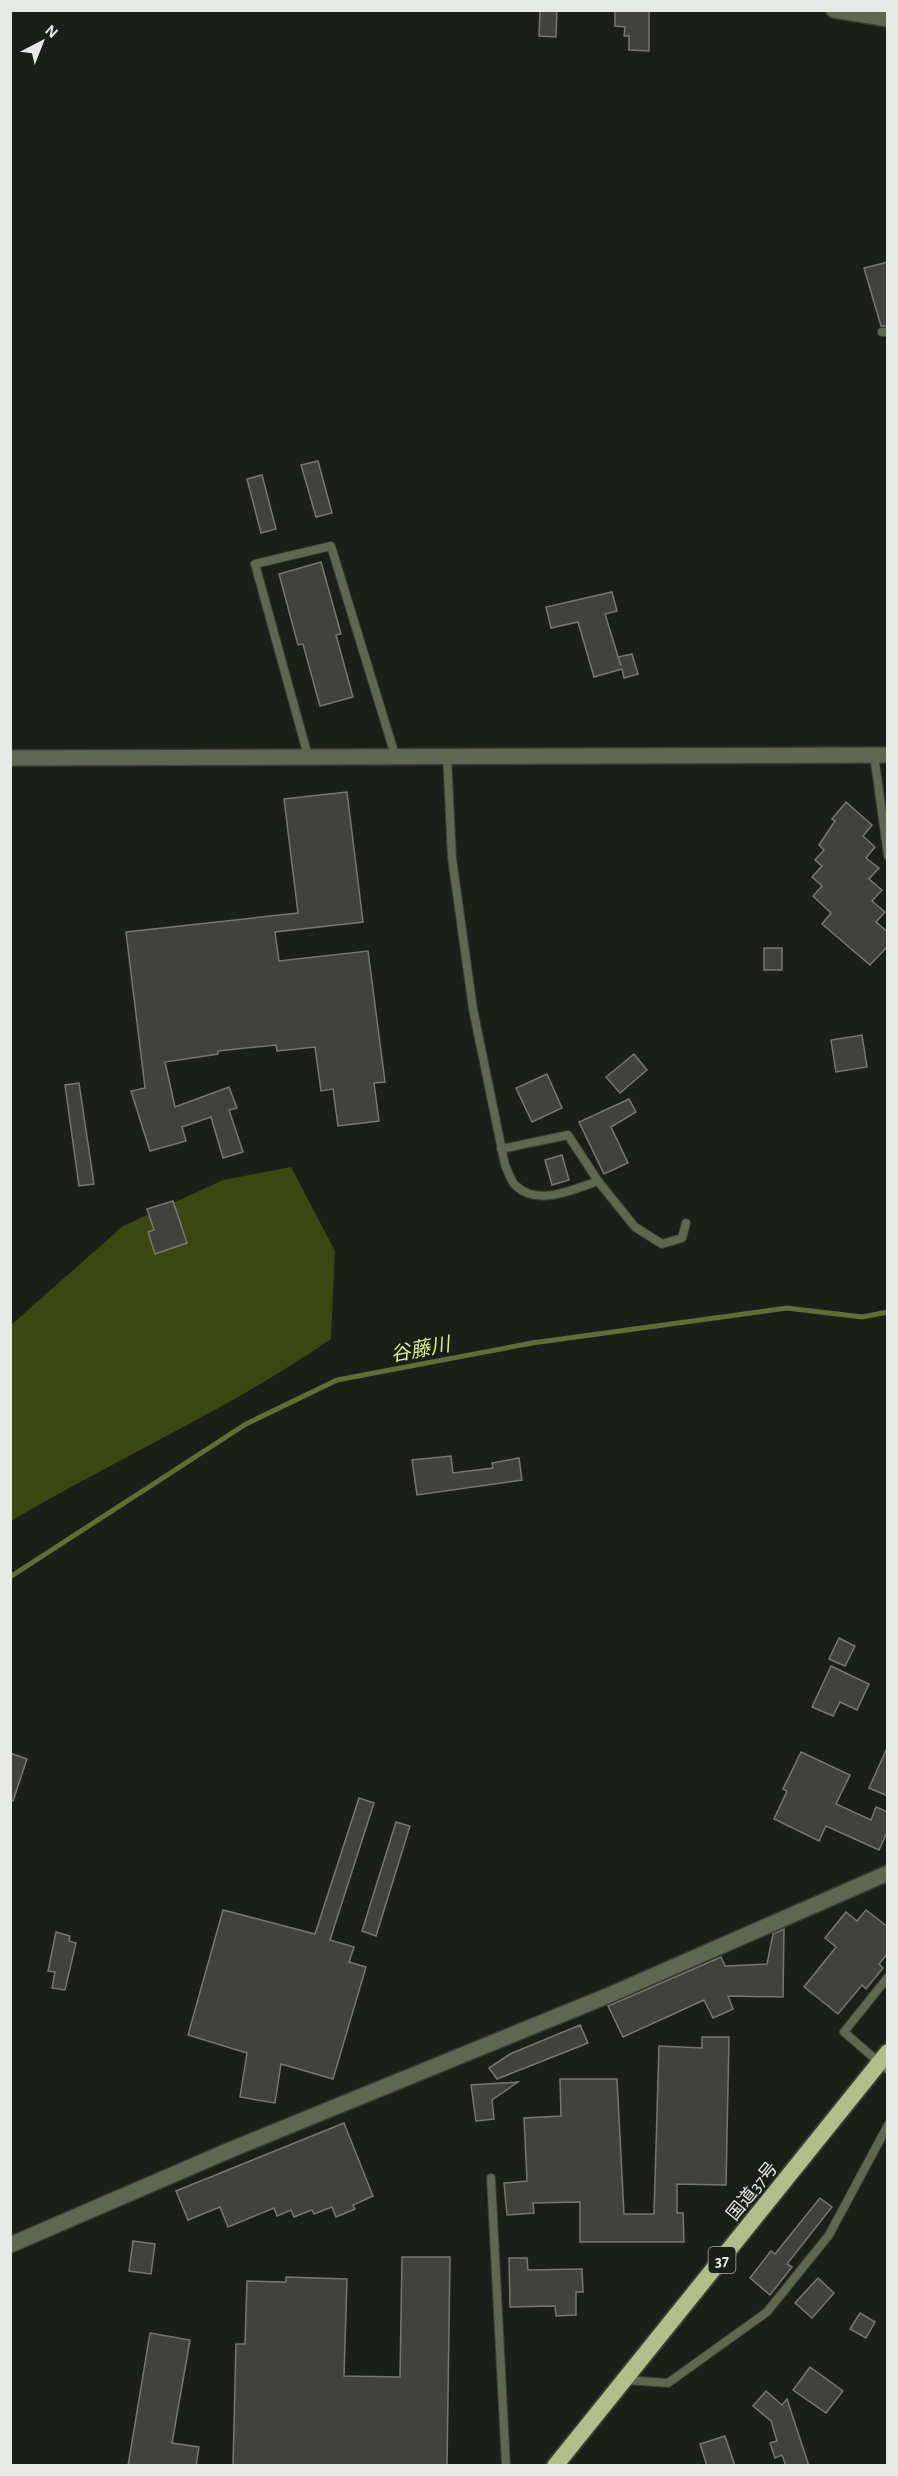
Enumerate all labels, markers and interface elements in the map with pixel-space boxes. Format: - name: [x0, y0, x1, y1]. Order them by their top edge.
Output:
- north arrow: [12, 12, 72, 72]
- text: N: [42, 22, 61, 41]
- water label: 谷藤川: [389, 1333, 454, 1366]
- street label: 国道37号: [723, 2158, 781, 2224]
- road number: 37: [708, 2247, 736, 2273]

